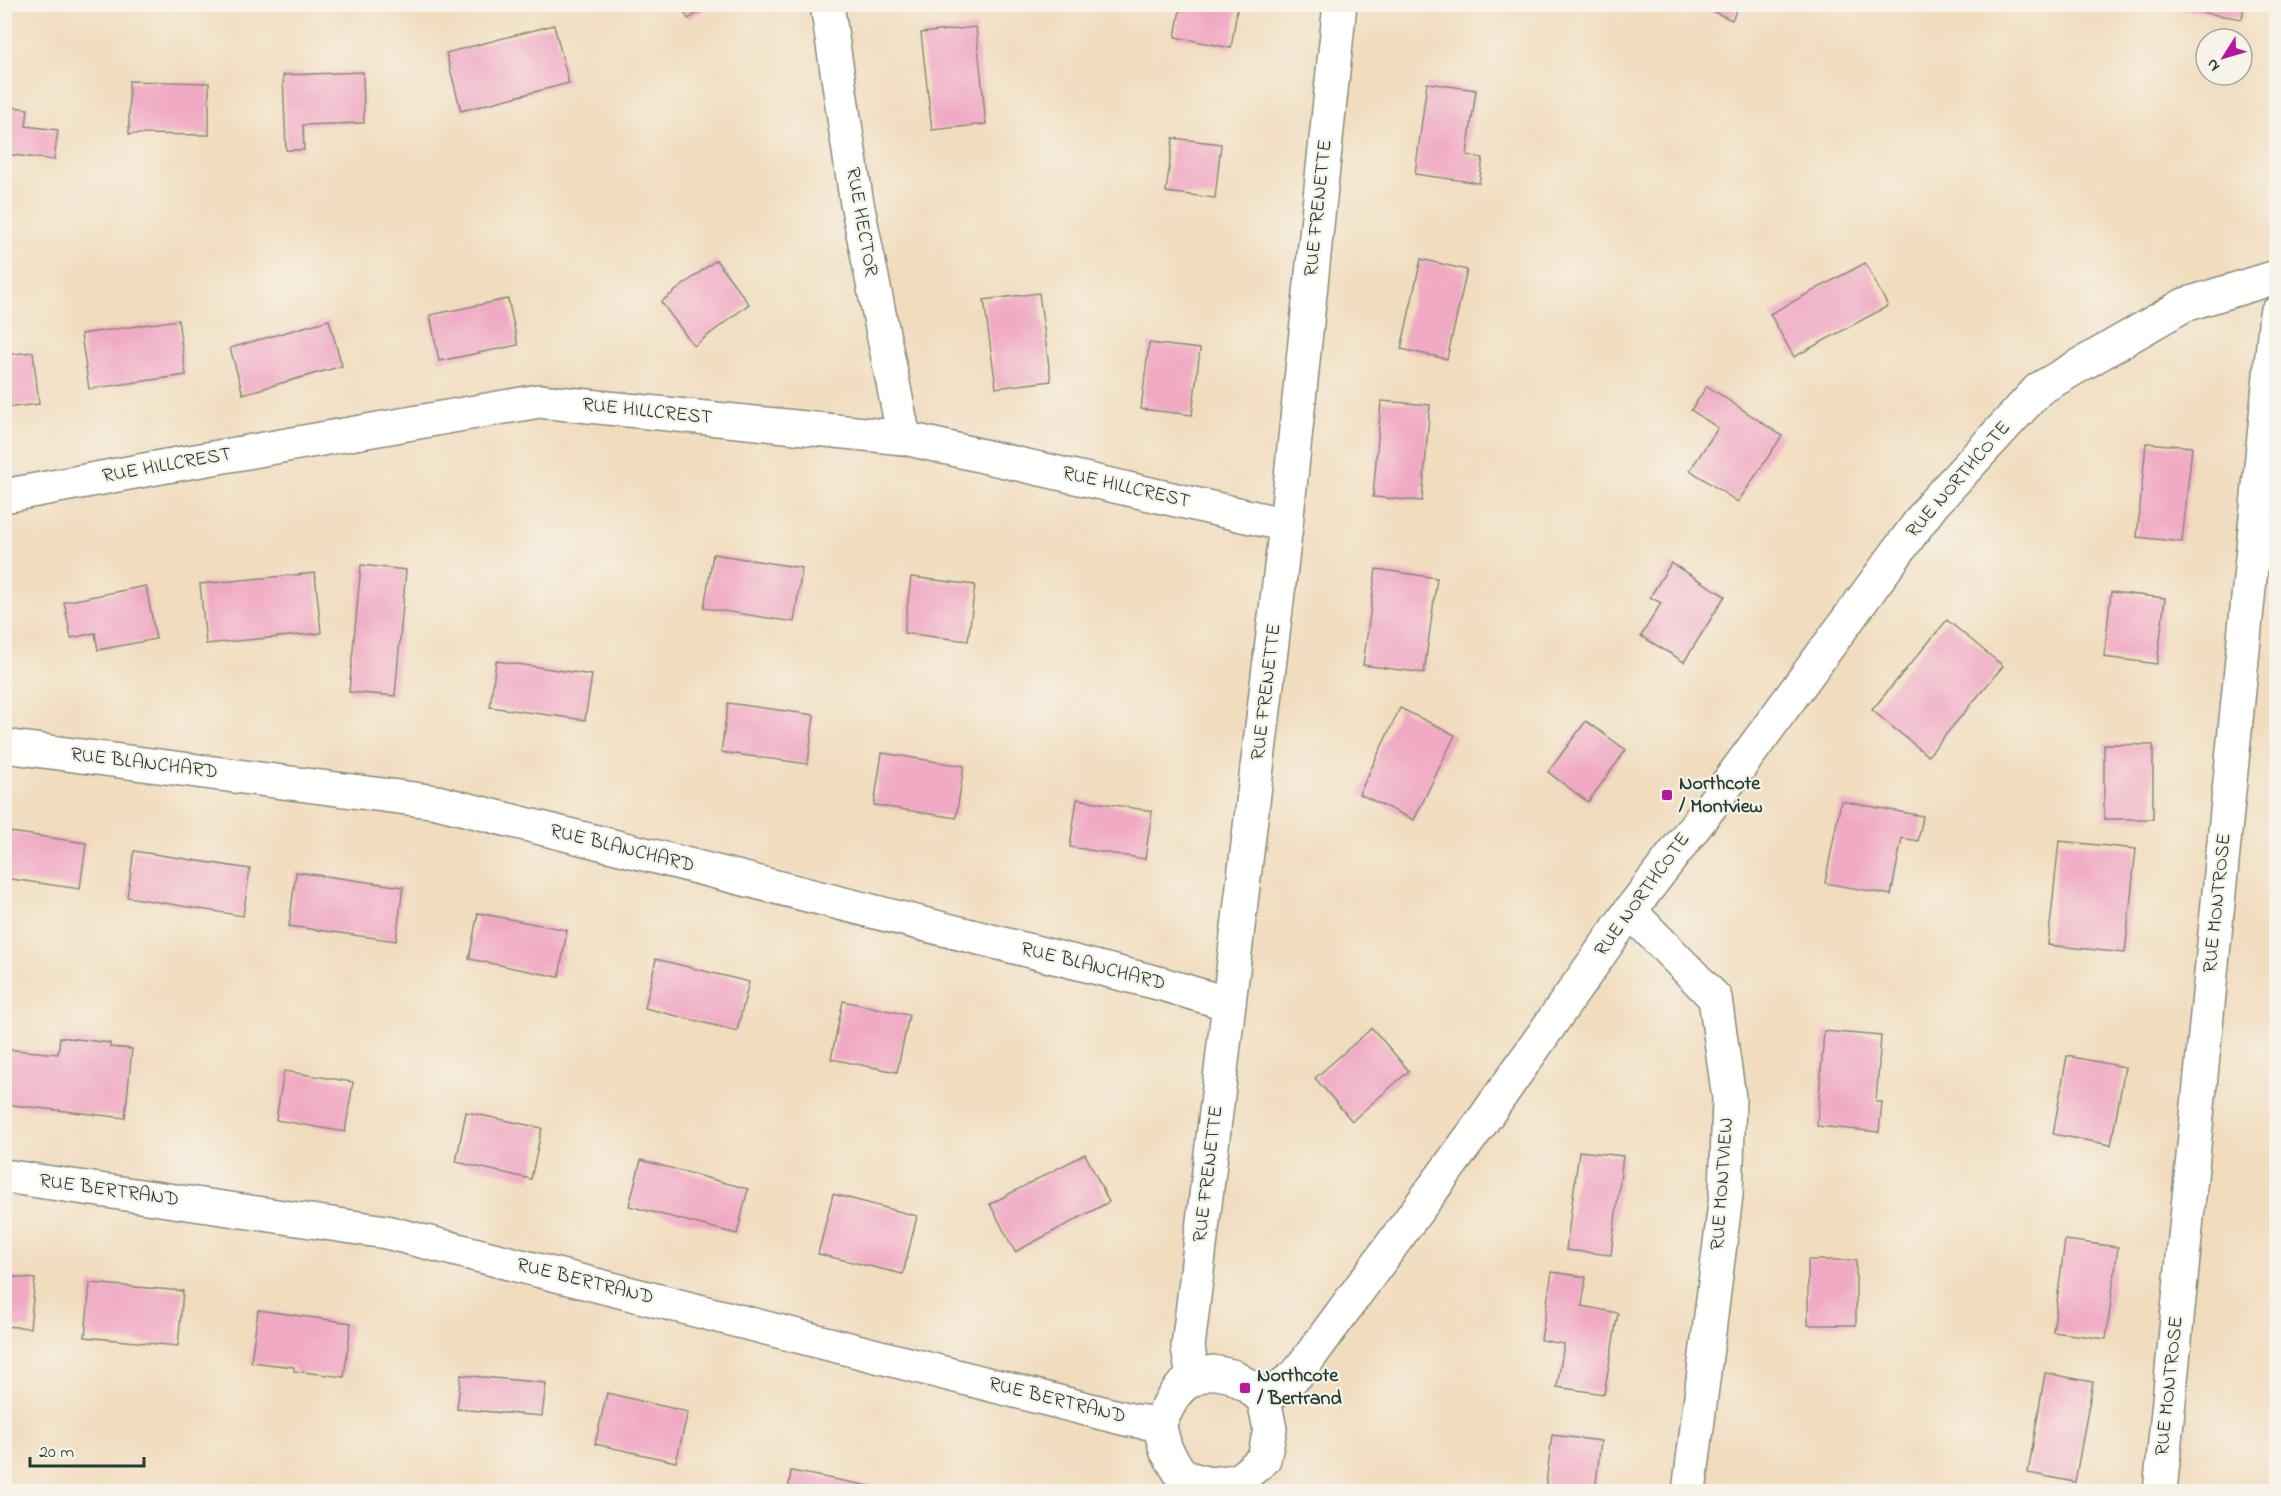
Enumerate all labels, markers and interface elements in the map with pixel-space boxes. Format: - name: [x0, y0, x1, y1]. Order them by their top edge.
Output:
- north arrow: [2194, 27, 2254, 87]
- text: N: [2201, 53, 2226, 76]
- street label: RUE FRENETTE: [1297, 138, 1341, 278]
- street label: RUE HECTOR: [837, 165, 885, 280]
- street label: RUE HILLCREST: [581, 391, 713, 433]
- street label: RUE NORTHCOTE: [1900, 415, 2018, 545]
- street label: RUE HILLCREST: [100, 440, 234, 492]
- street label: RUE HILLCREST: [1059, 459, 1193, 517]
- street label: RUE FRENETTE: [1244, 622, 1290, 762]
- street label: RUE BLANCHARD: [69, 741, 219, 787]
- place label: Northcote / Montview: [1678, 770, 1763, 822]
- marker: Northcote / Montview: [1660, 788, 1674, 802]
- street label: RUE BLANCHARD: [547, 817, 697, 881]
- street label: RUE NORTHCOTE: [1588, 827, 1698, 963]
- street label: RUE MONTROSE: [2196, 832, 2240, 974]
- street label: RUE BLANCHARD: [1018, 935, 1168, 999]
- street label: RUE FRENETTE: [1186, 1104, 1232, 1244]
- street label: RUE MONTVIEW: [1704, 1117, 1742, 1251]
- street label: RUE BERTRAND: [37, 1167, 181, 1215]
- street label: RUE BERTRAND: [513, 1251, 657, 1313]
- street label: RUE MONTROSE: [2148, 1315, 2192, 1457]
- place label: Northcote / Bertrand: [1256, 1362, 1342, 1414]
- street label: RUE BERTRAND: [985, 1370, 1129, 1432]
- marker: Northcote / Bertrand: [1238, 1381, 1252, 1395]
- scale bar: [30, 1430, 144, 1468]
- text: 20 m: [39, 1440, 74, 1466]

